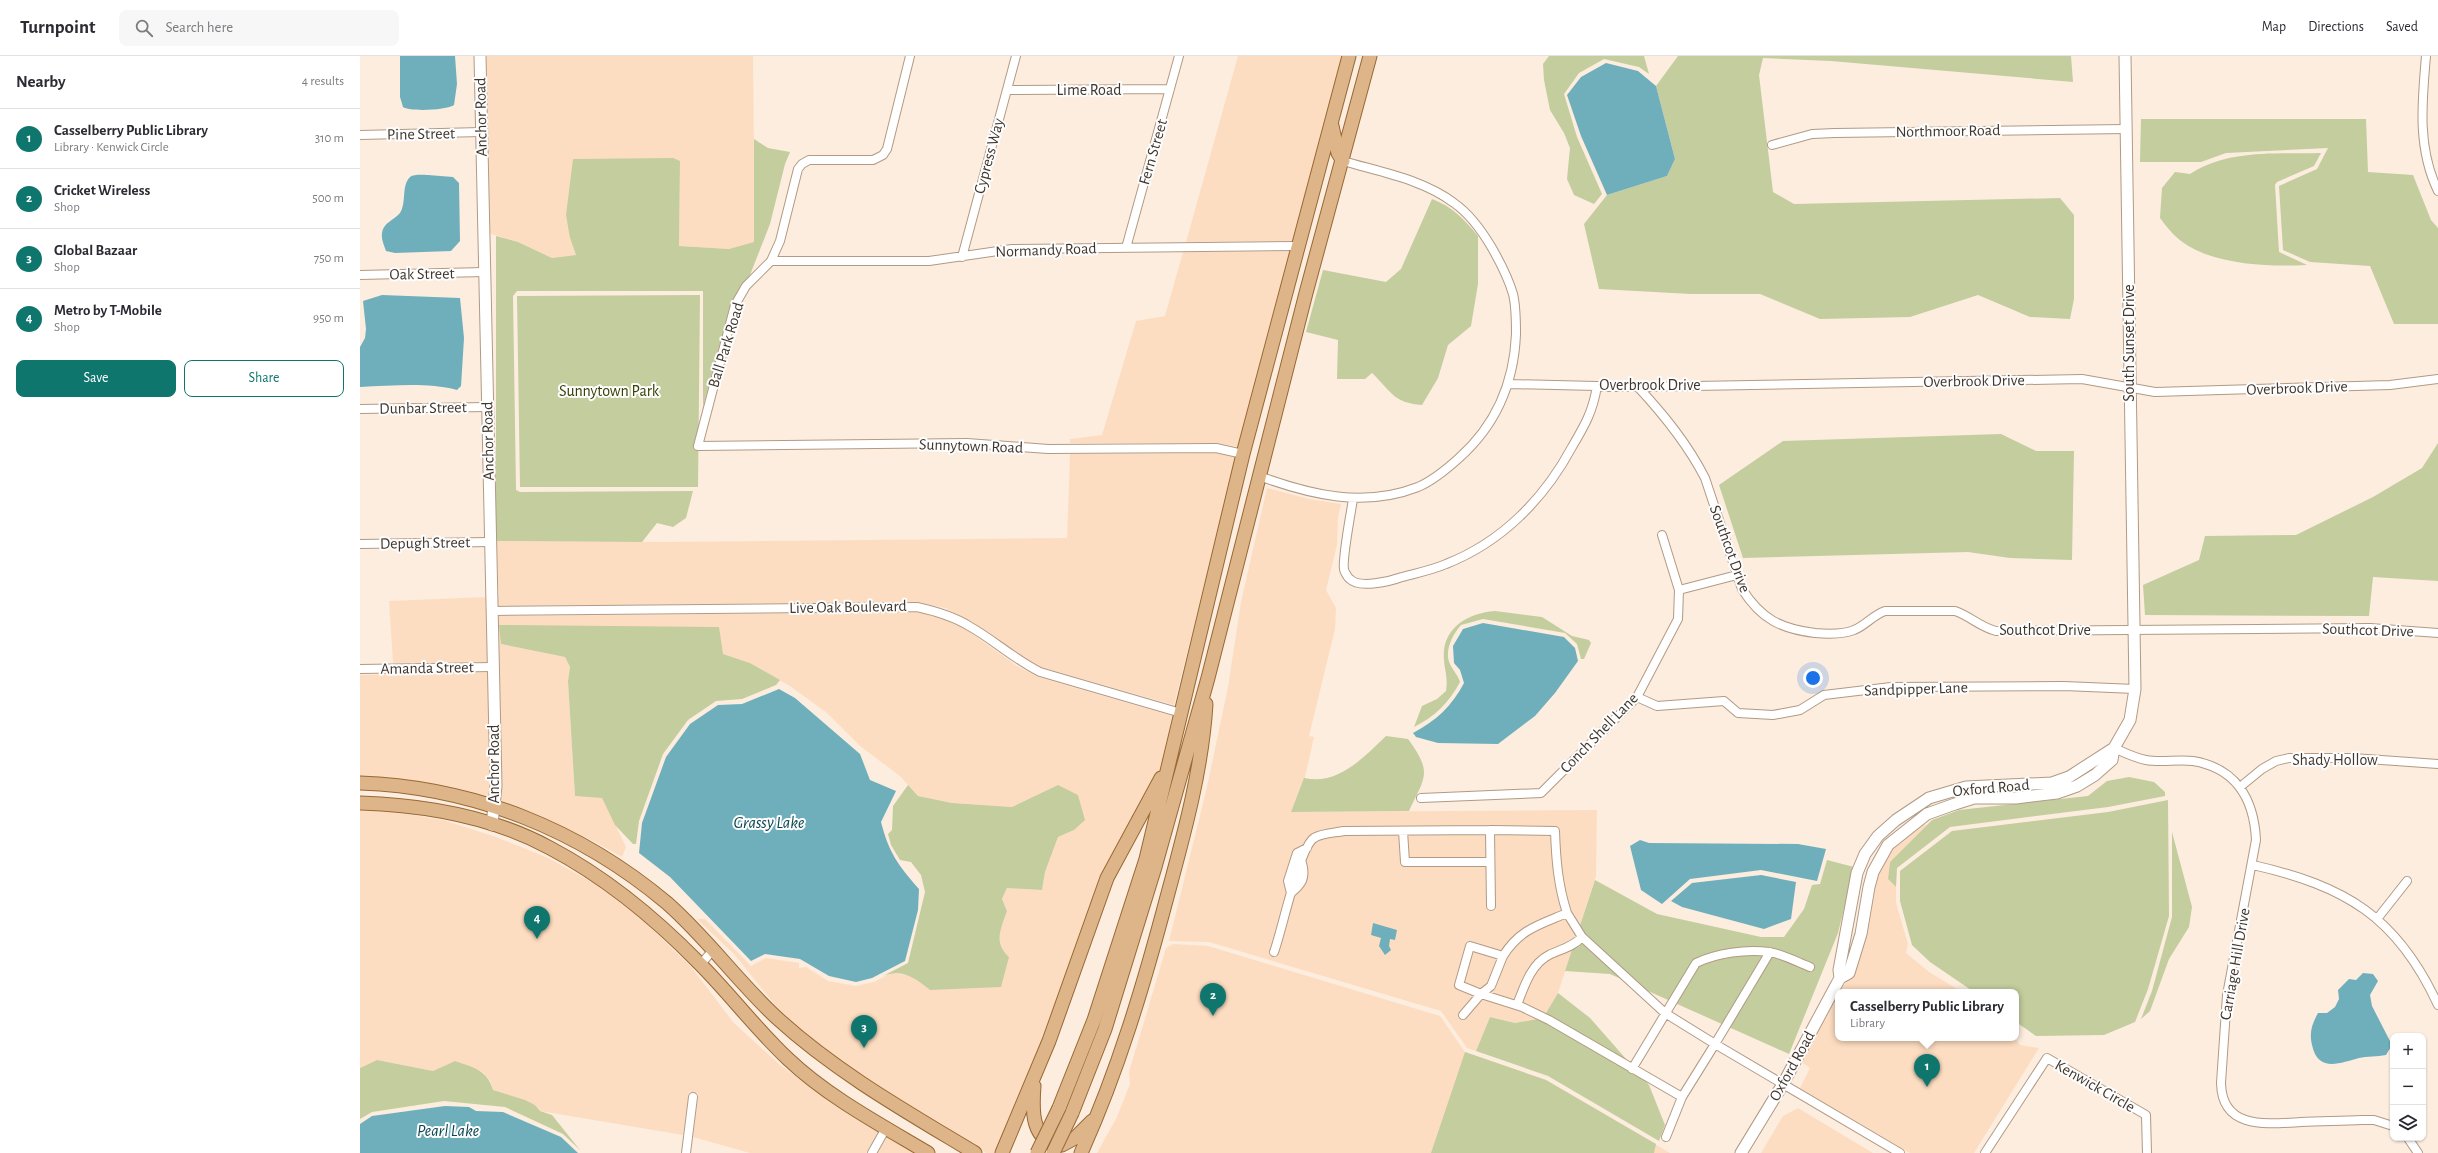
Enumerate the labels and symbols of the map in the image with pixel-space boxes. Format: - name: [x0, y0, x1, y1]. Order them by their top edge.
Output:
- street label: Anchor Road: [472, 77, 490, 157]
- street label: Lime Road: [1056, 82, 1122, 98]
- street label: Cypress Way: [971, 116, 1008, 196]
- street label: Fern Street: [1136, 117, 1170, 187]
- street label: Northmoor Road: [1896, 122, 2000, 140]
- street label: Pine Street: [387, 125, 455, 143]
- street label: Normandy Road: [995, 240, 1097, 261]
- street label: Oak Street: [389, 265, 455, 283]
- street label: South Sunset Drive: [2121, 284, 2137, 402]
- street label: Ball Park Road: [705, 300, 747, 390]
- street label: Overbrook Drive: [1923, 372, 2025, 390]
- street label: Overbrook Drive: [1599, 377, 1701, 393]
- street label: Overbrook Drive: [2246, 378, 2348, 398]
- park label: Sunnytown Park: [559, 383, 660, 400]
- street label: Dunbar Street: [379, 399, 467, 417]
- street label: Anchor Road: [479, 401, 497, 481]
- street label: Sunnytown Road: [918, 436, 1023, 457]
- street label: Southcot Drive: [1707, 503, 1753, 595]
- street label: Depugh Street: [380, 534, 470, 552]
- street label: Live Oak Boulevard: [789, 598, 907, 616]
- street label: Southcot Drive: [2322, 620, 2414, 640]
- street label: Southcot Drive: [1999, 622, 2091, 638]
- street label: Amanda Street: [380, 659, 474, 677]
- your location: [1803, 668, 1823, 688]
- street label: Sandpipper Lane: [1864, 679, 1968, 699]
- street label: Conch Shell Lane: [1557, 690, 1641, 776]
- street label: Anchor Road: [486, 724, 502, 804]
- street label: Shady Hollow: [2292, 752, 2378, 769]
- street label: Oxford Road: [1952, 777, 2030, 799]
- water label: Grassy Lake: [734, 814, 804, 831]
- pin: 4: [524, 906, 550, 939]
- street label: Carriage Hill Drive: [2217, 907, 2253, 1021]
- pin: 2: [1200, 983, 1226, 1016]
- pin: 3: [851, 1015, 877, 1048]
- street label: Oxford Road: [1766, 1028, 1818, 1104]
- pin: 1: [1914, 1054, 1940, 1087]
- street label: Kenwick Circle: [2052, 1057, 2138, 1115]
- water label: Pearl Lake: [417, 1122, 479, 1139]

